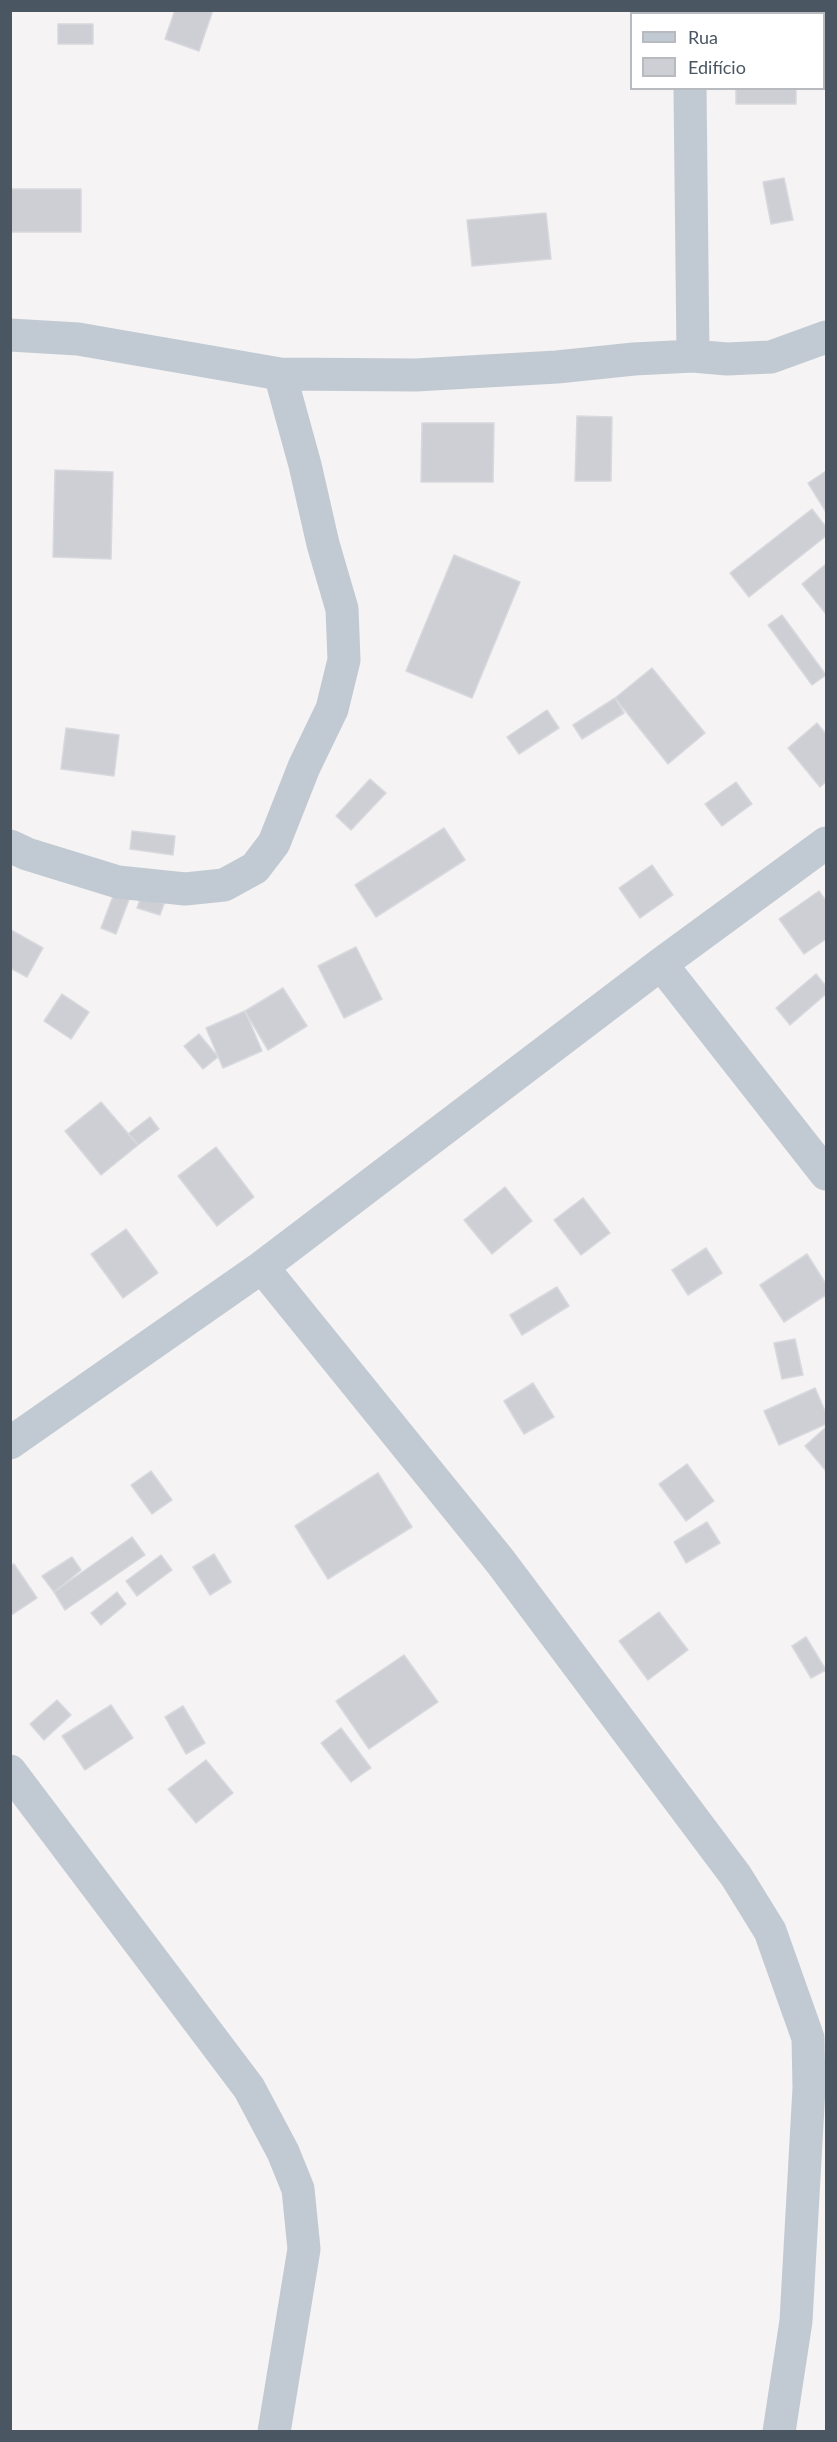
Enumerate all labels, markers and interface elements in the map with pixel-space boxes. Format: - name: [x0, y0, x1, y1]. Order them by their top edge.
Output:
- legend: [630, 12, 825, 90]
- text: Rua: [688, 26, 718, 48]
- text: Edifício: [688, 56, 746, 78]

